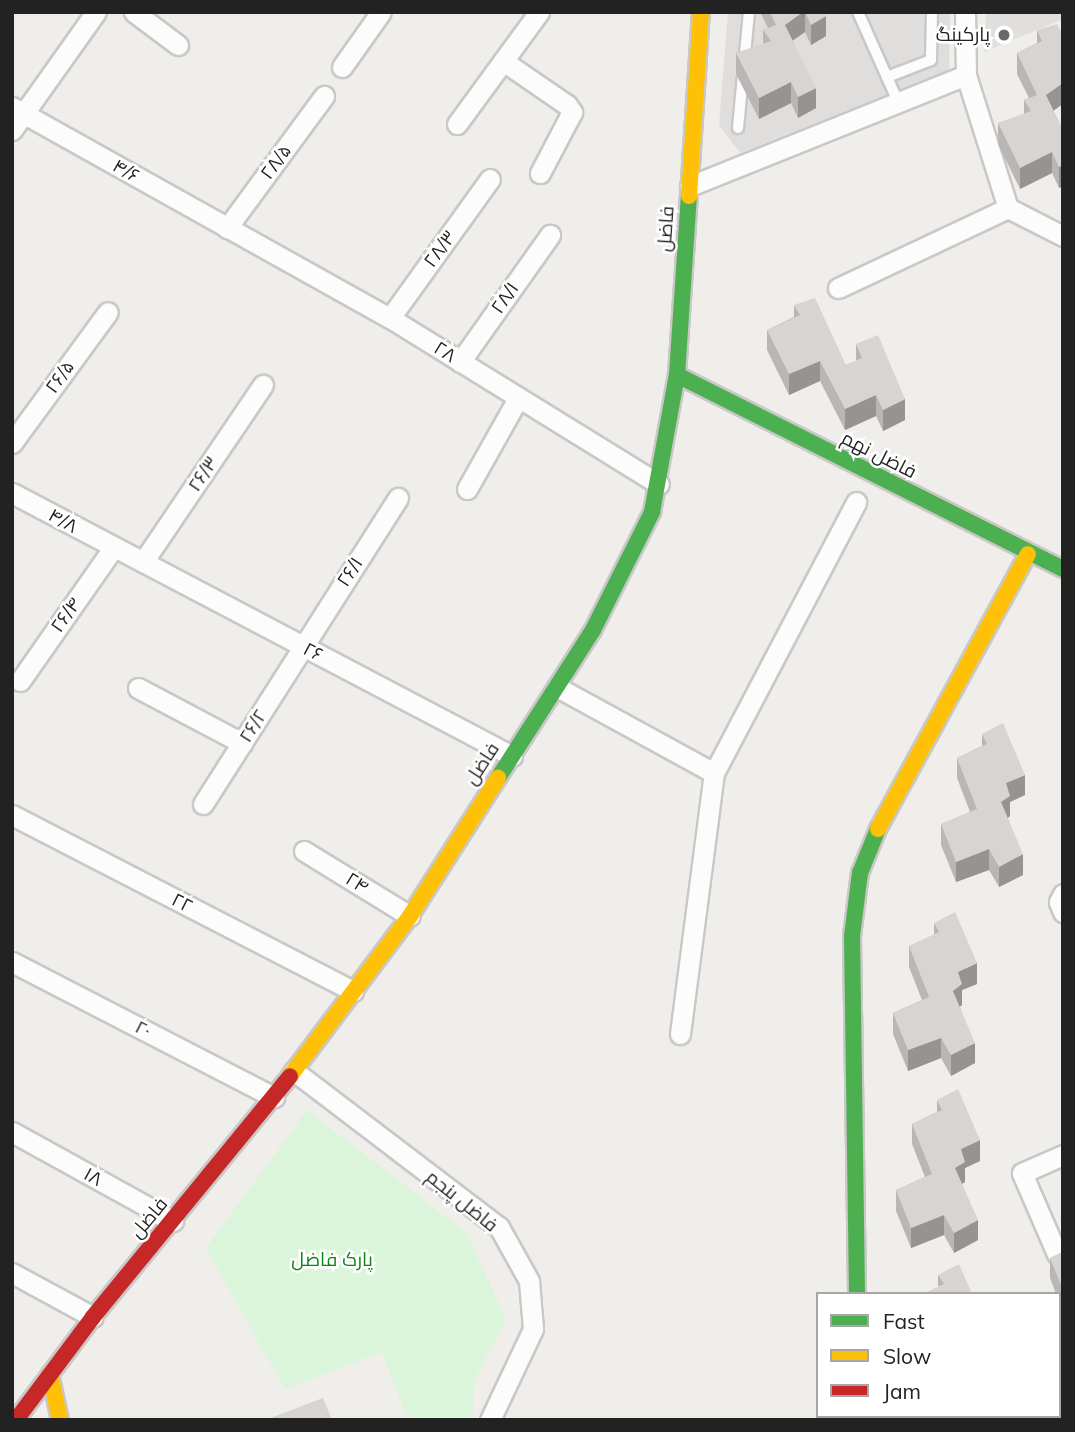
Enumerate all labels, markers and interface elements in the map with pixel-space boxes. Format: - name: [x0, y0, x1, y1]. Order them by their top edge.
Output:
- place label: پارکینگ: [936, 24, 990, 46]
- marker: پارکینگ: [996, 27, 1012, 43]
- street label: ۲۸/۵: [256, 140, 296, 184]
- street label: ۴/۶: [109, 154, 143, 188]
- street label: فاضل: [653, 205, 679, 253]
- street label: ۲۸/۳: [419, 226, 461, 272]
- street label: ۲۸/۱: [486, 278, 524, 318]
- street label: ۲۸: [430, 337, 460, 367]
- street label: ۲۶/۵: [41, 356, 79, 398]
- street label: فاضل نهم: [838, 426, 920, 484]
- street label: ۲۶/۳: [183, 452, 223, 496]
- street label: ۴/۸: [44, 504, 82, 538]
- street label: ۲۶/۱: [332, 553, 368, 591]
- street label: ۲۶/۴: [46, 593, 86, 637]
- street label: ۲۶: [299, 637, 327, 667]
- street label: ۲۶/۲: [234, 705, 272, 747]
- street label: فاضل: [460, 739, 504, 789]
- street label: ۲۴: [341, 867, 373, 899]
- street label: ۲۲: [168, 888, 196, 918]
- street label: ۲۰: [131, 1015, 155, 1043]
- street label: ۱۸: [80, 1163, 106, 1191]
- street label: فاضل پنجم: [422, 1165, 502, 1237]
- street label: فاضل: [125, 1193, 173, 1243]
- park label: پارک فاضل: [291, 1249, 373, 1271]
- legend: [816, 1292, 1061, 1418]
- text: Fast: [883, 1308, 925, 1334]
- text: Slow: [883, 1343, 931, 1369]
- text: Jam: [883, 1378, 921, 1404]

